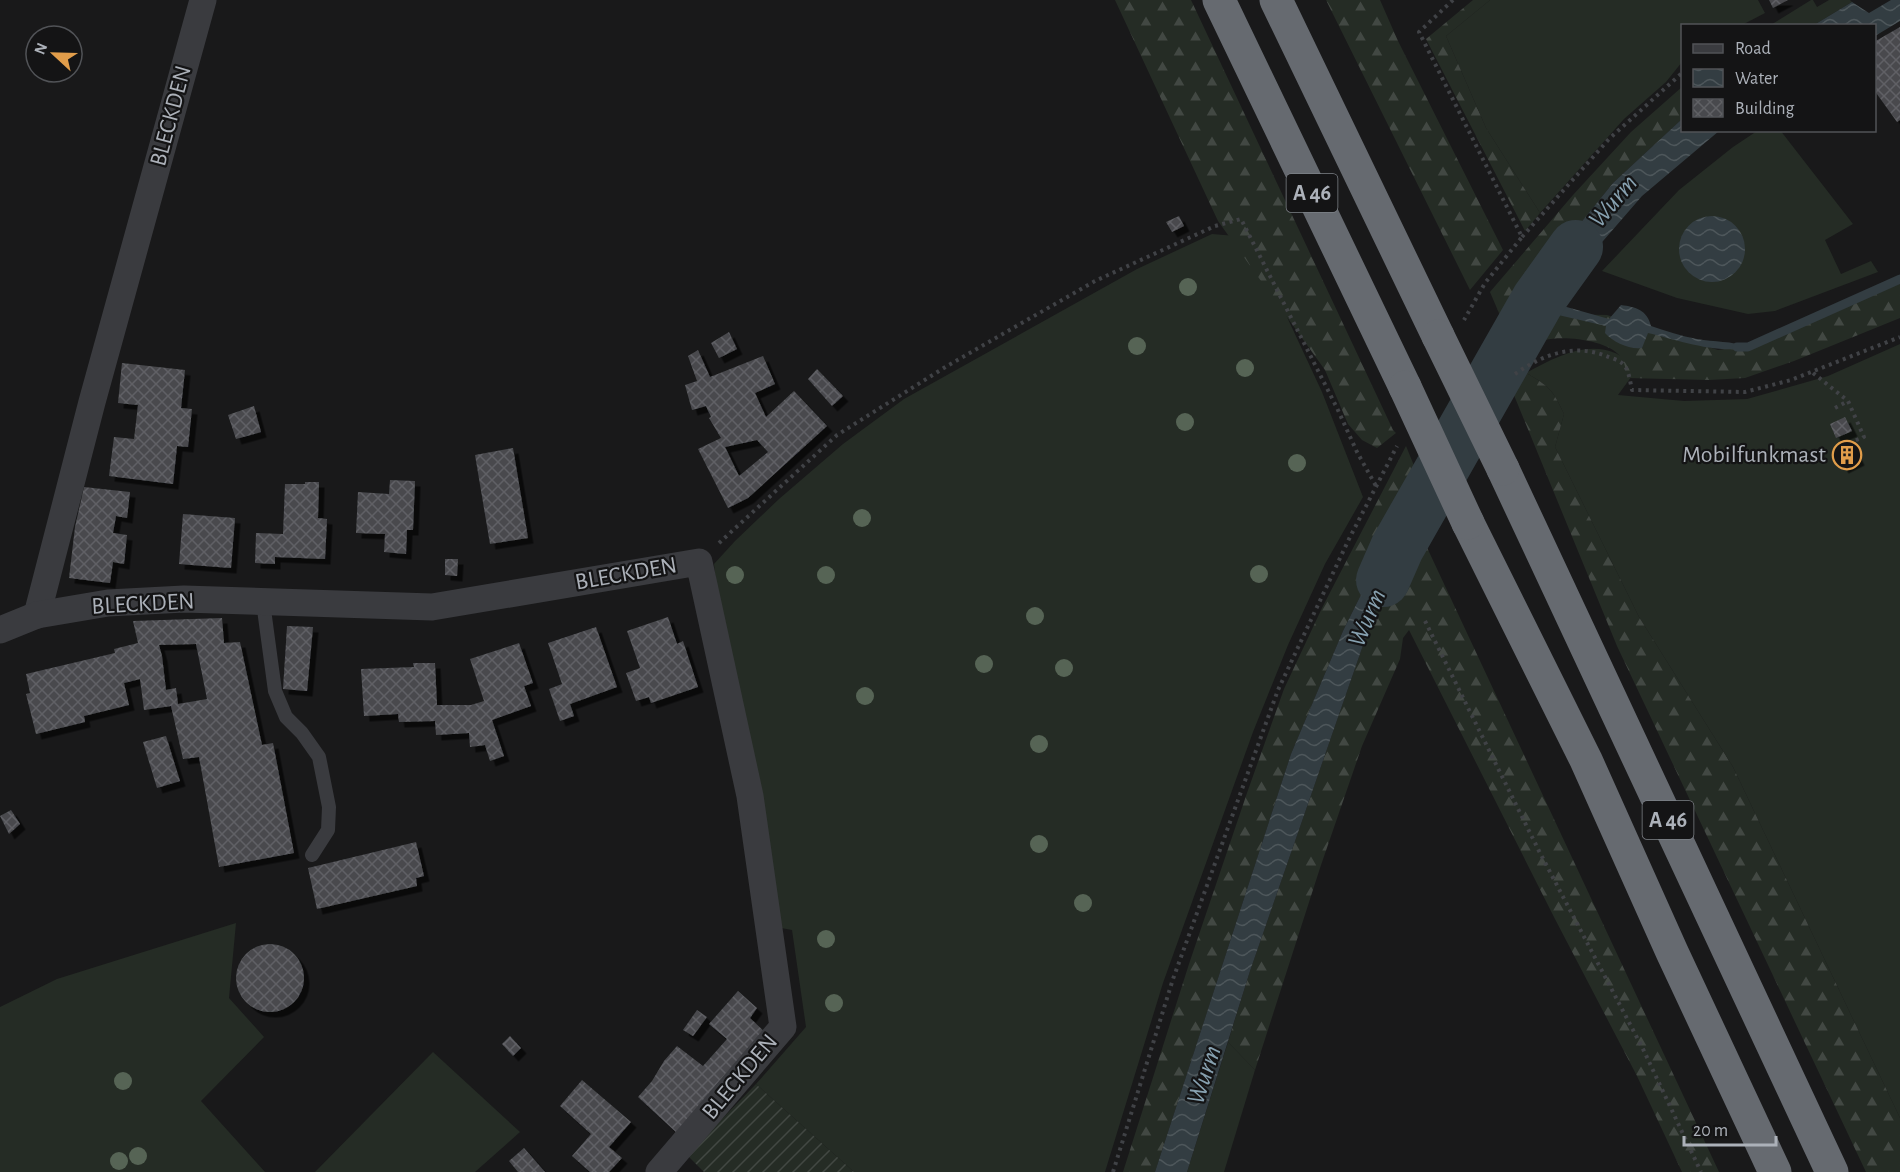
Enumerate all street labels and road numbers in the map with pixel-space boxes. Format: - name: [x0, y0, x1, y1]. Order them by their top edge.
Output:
- street label: BLECKDEN: [146, 63, 196, 169]
- road number: A 46: [1286, 174, 1338, 212]
- street label: BLECKDEN: [573, 553, 679, 595]
- street label: BLECKDEN: [91, 589, 195, 619]
- road number: A 46: [1642, 801, 1694, 839]
- street label: BLECKDEN: [698, 1030, 782, 1124]

